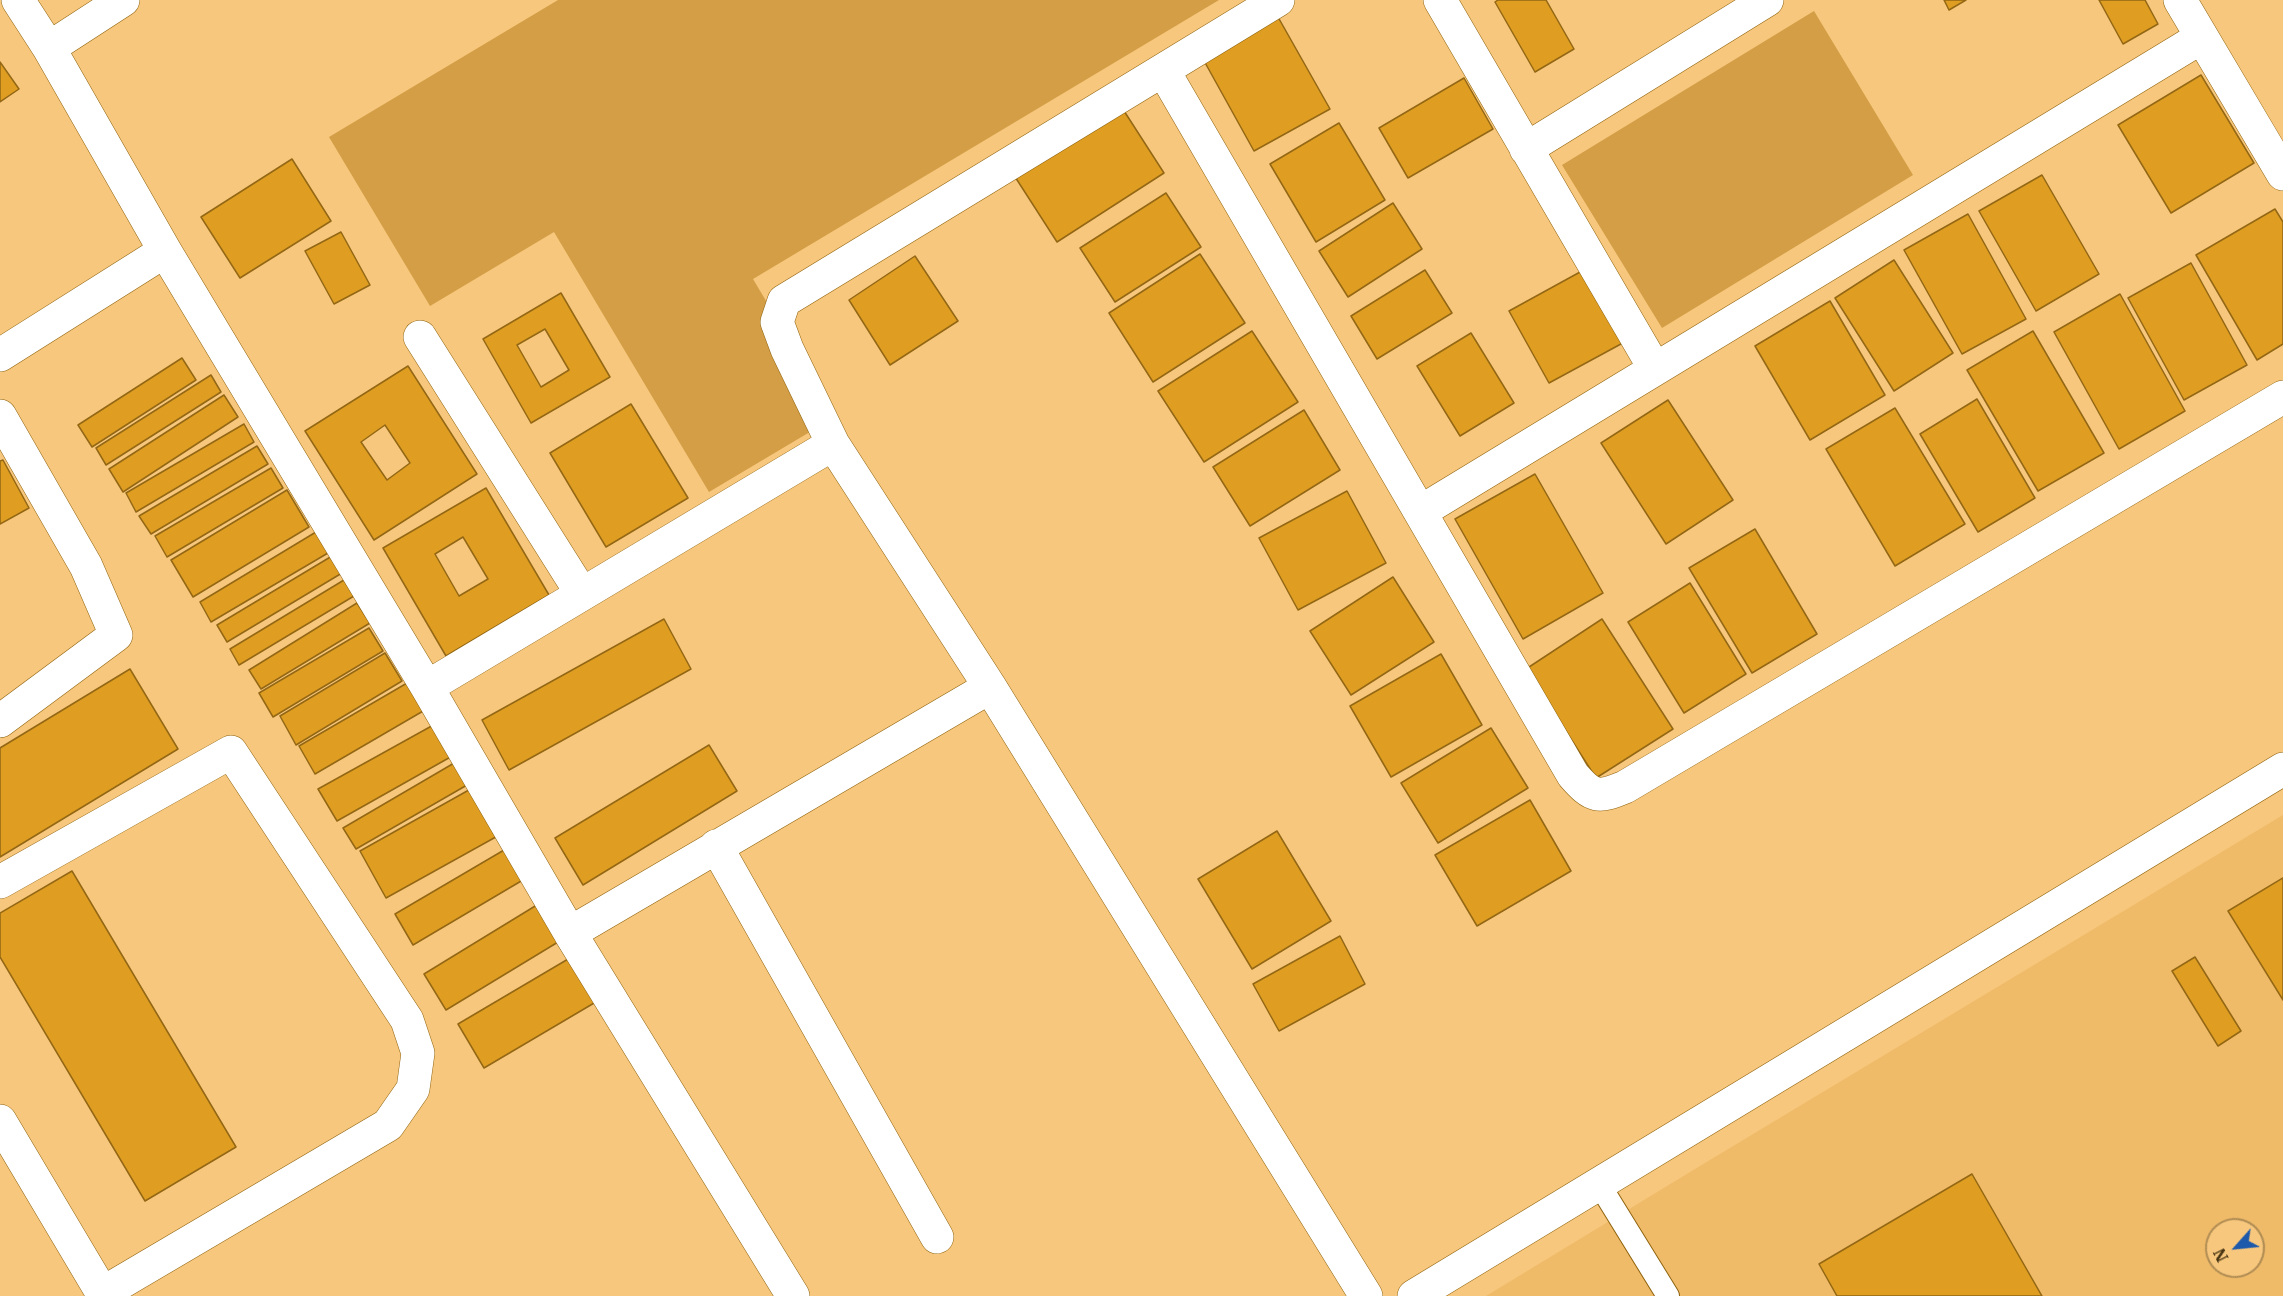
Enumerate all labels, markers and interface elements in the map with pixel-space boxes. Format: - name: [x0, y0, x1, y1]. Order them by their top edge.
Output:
- north arrow: [2205, 1218, 2265, 1278]
- text: N: [2209, 1245, 2233, 1265]

